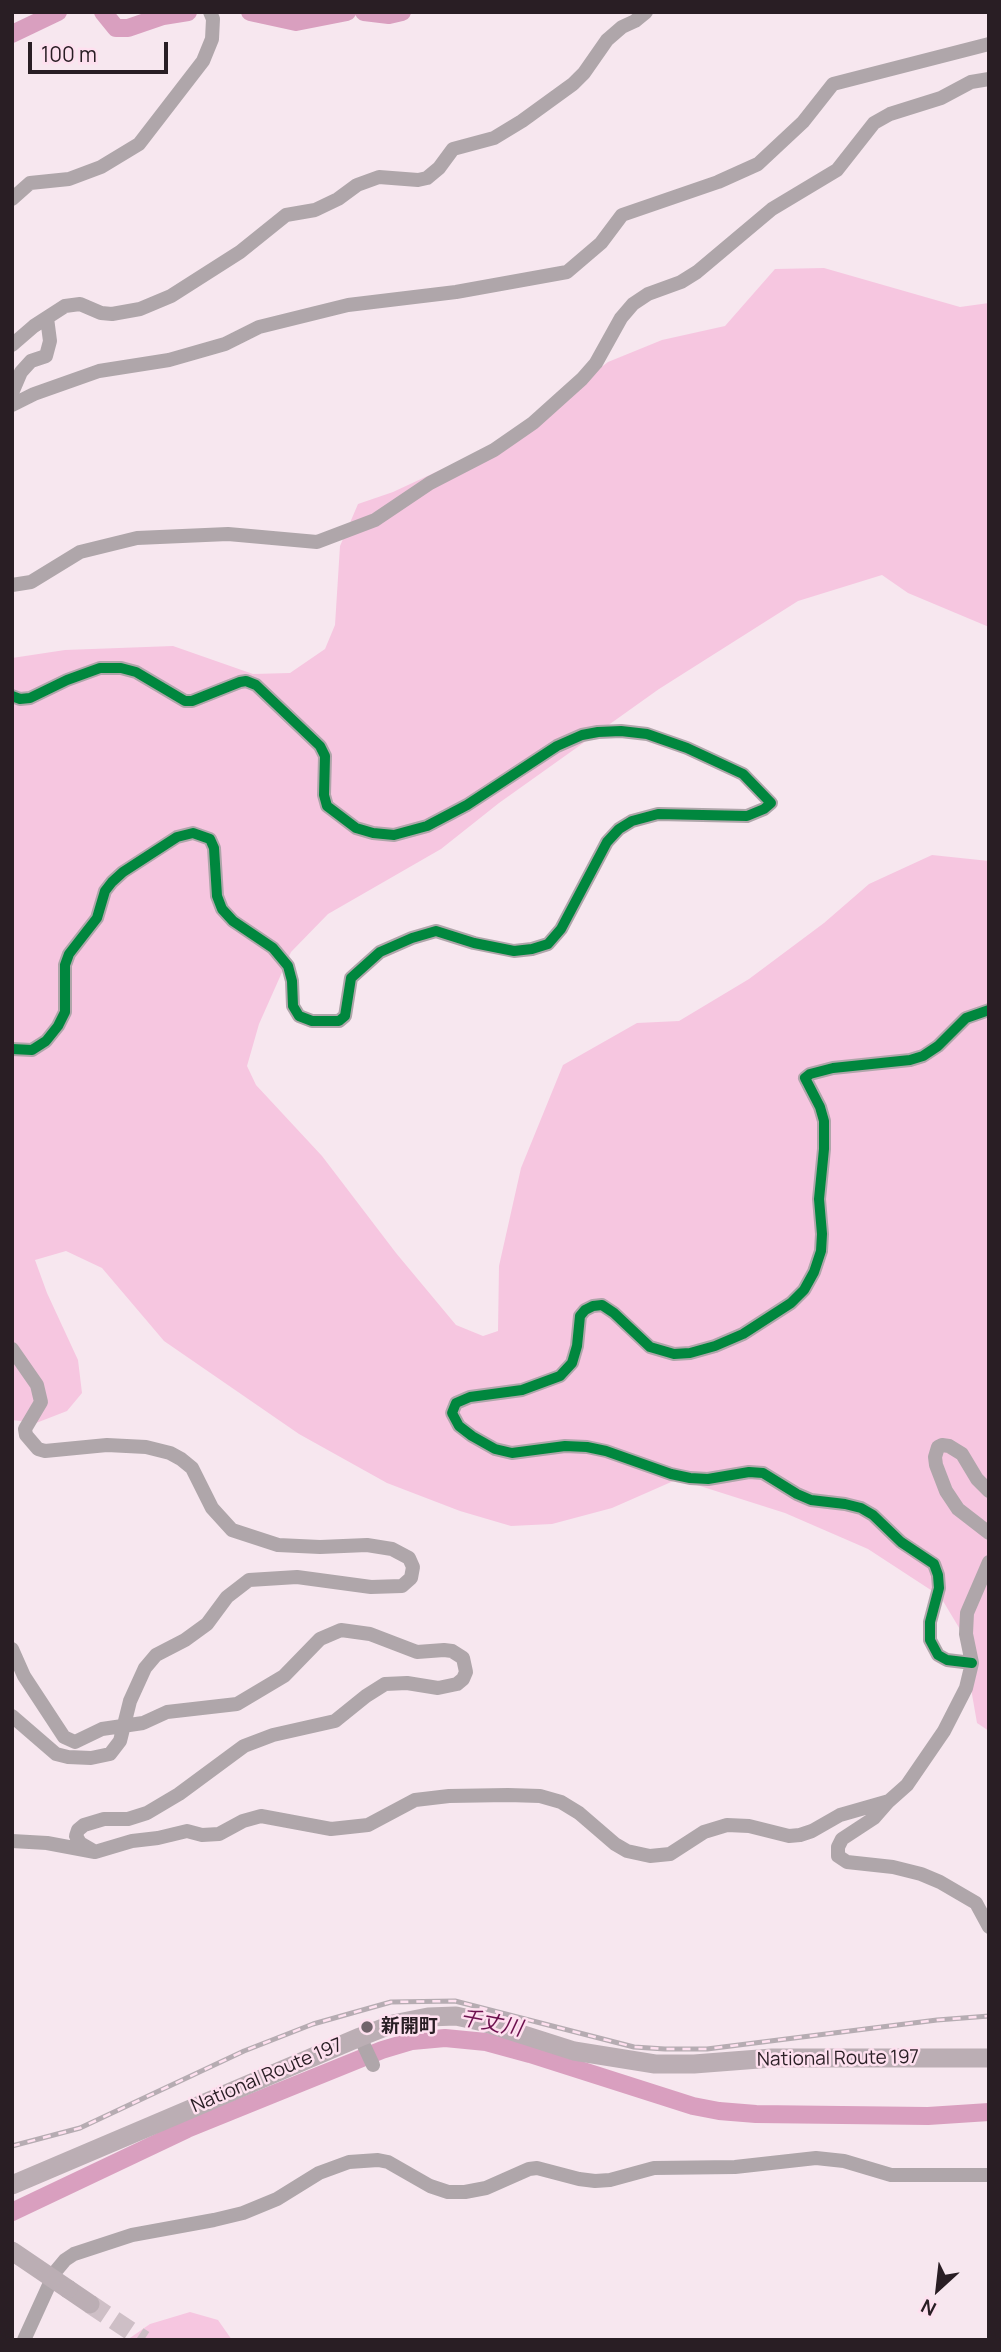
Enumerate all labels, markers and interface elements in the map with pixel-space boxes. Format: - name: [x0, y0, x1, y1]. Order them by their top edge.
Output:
- scale bar: [32, 28, 172, 72]
- text: 100 m: [41, 40, 97, 68]
- water label: 千丈川: [458, 2006, 524, 2042]
- place label: 新開町: [381, 2016, 438, 2038]
- marker: 新開町: [359, 2019, 375, 2035]
- street label: National Route 197: [188, 2034, 346, 2118]
- street label: National Route 197: [757, 2046, 919, 2072]
- north arrow: [903, 2254, 973, 2324]
- text: N: [916, 2293, 940, 2322]

